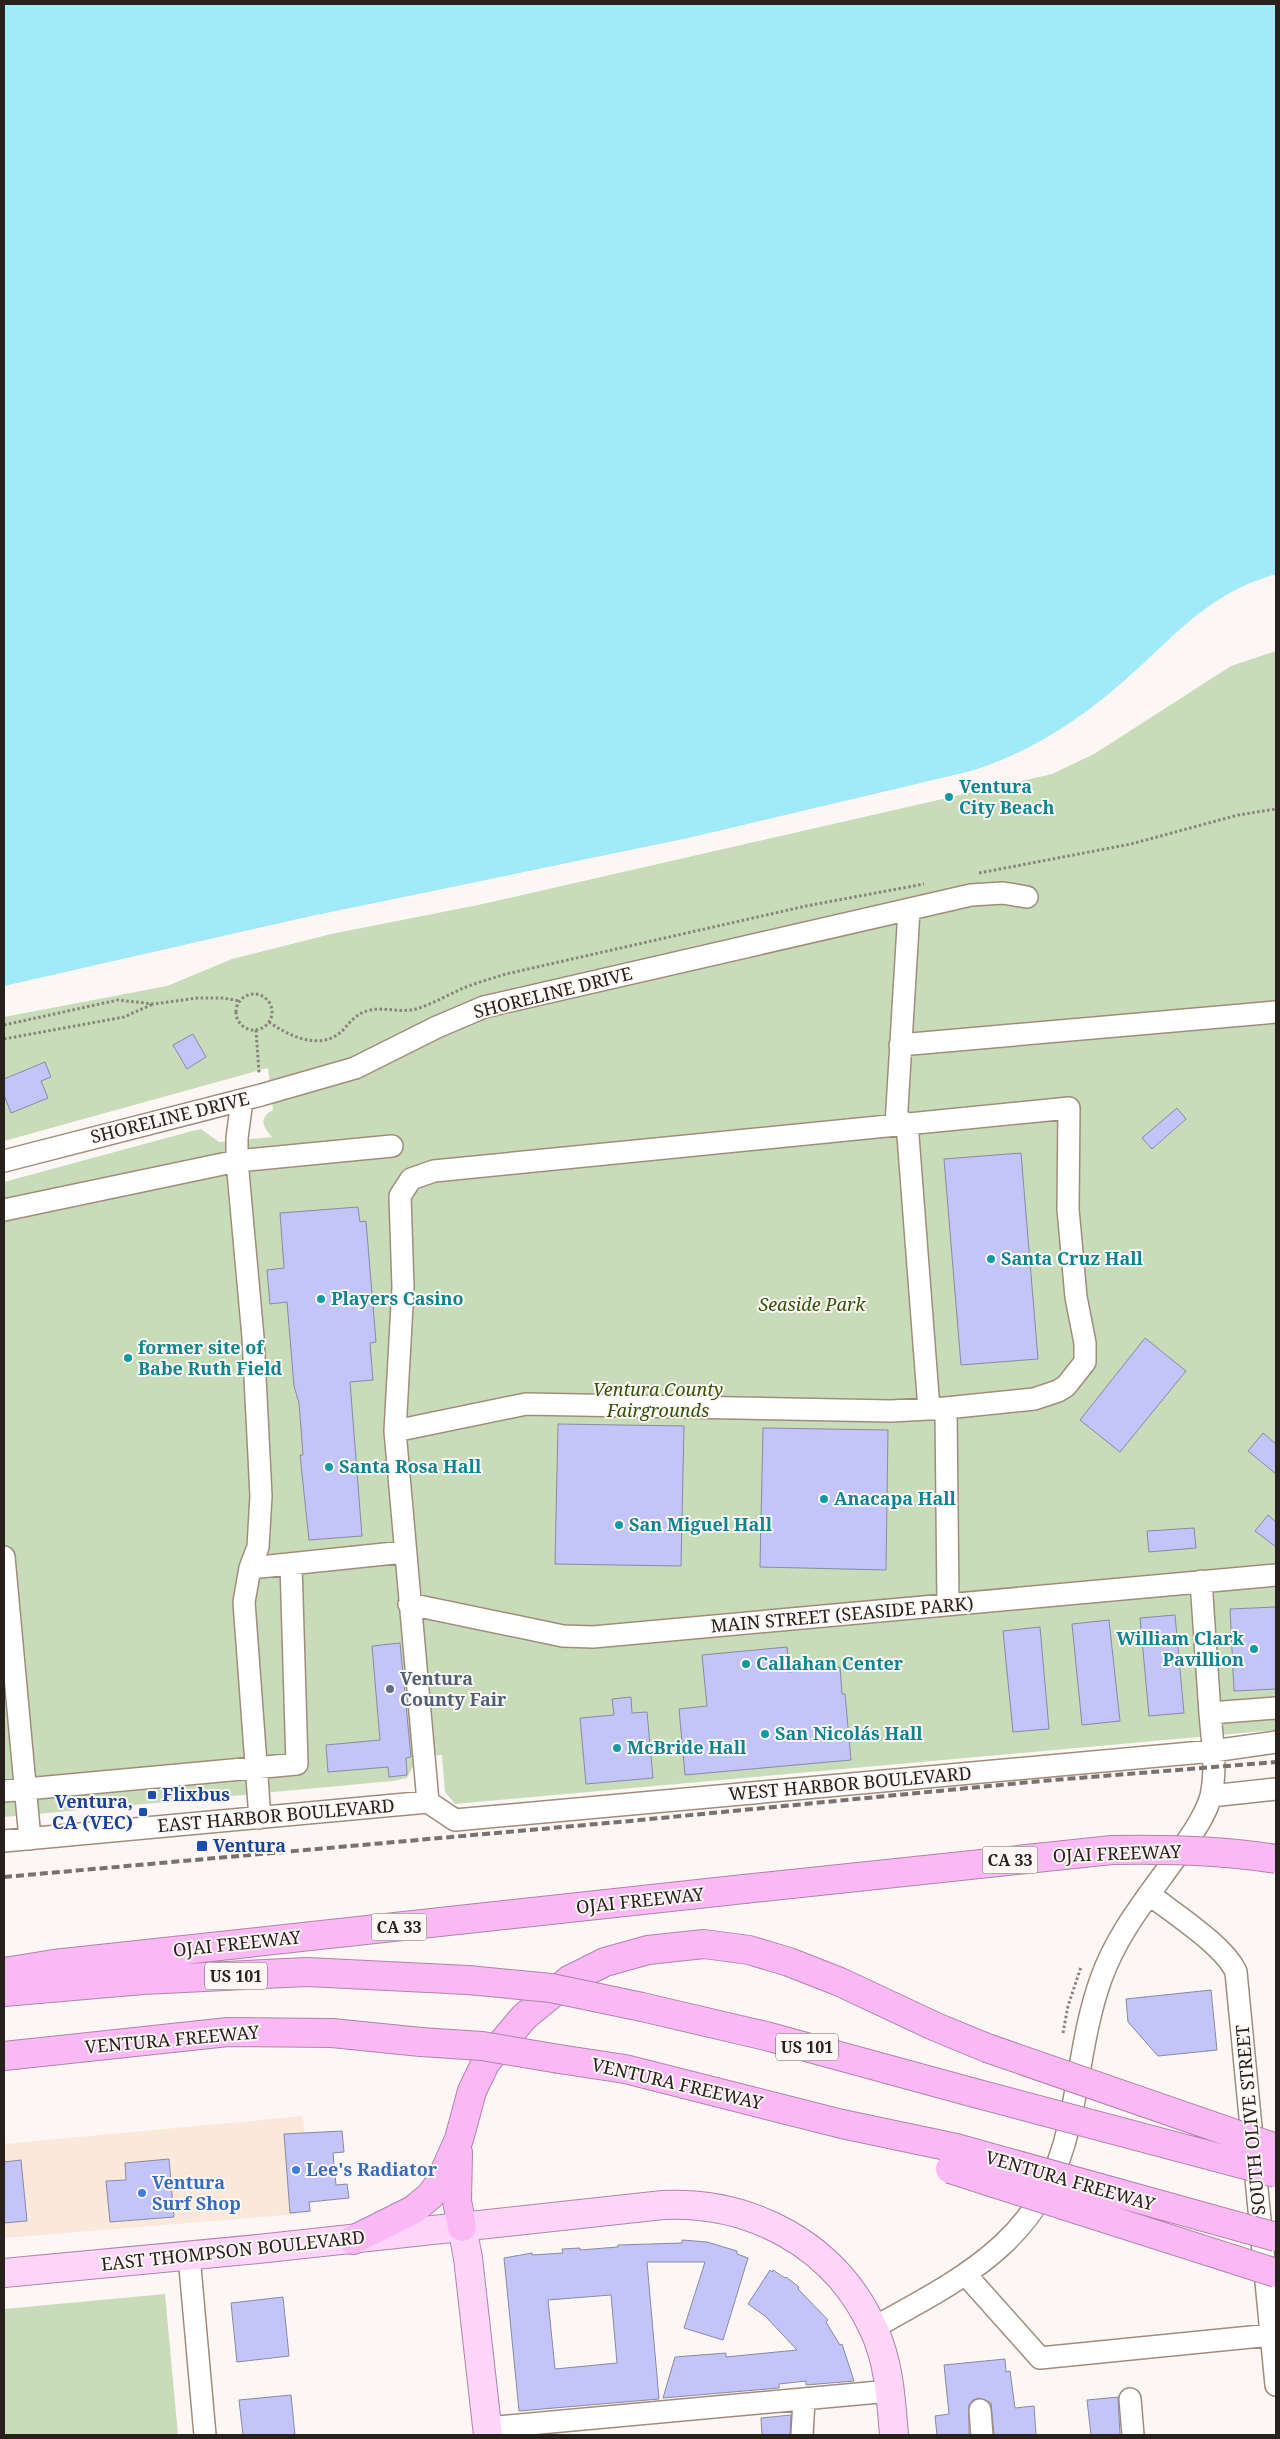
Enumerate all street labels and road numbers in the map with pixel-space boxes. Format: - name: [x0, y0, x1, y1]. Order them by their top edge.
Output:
- street label: SHORELINE DRIVE: [471, 961, 635, 1023]
- street label: SHORELINE DRIVE: [88, 1086, 252, 1148]
- street label: MAIN STREET (SEASIDE PARK): [710, 1591, 974, 1637]
- street label: WEST HARBOR BOULEVARD: [727, 1760, 972, 1806]
- street label: EAST HARBOR BOULEVARD: [156, 1793, 395, 1837]
- street label: OJAI FREEWAY: [1052, 1839, 1182, 1867]
- road number: CA 33: [982, 1846, 1038, 1874]
- street label: OJAI FREEWAY: [575, 1881, 706, 1919]
- road number: CA 33: [372, 1914, 426, 1940]
- street label: OJAI FREEWAY: [172, 1924, 303, 1962]
- road number: US 101: [205, 1962, 267, 1990]
- street label: VENTURA FREEWAY: [84, 2019, 261, 2059]
- street label: SOUTH OLIVE STREET: [1230, 2024, 1270, 2216]
- road number: US 101: [776, 2034, 838, 2060]
- street label: VENTURA FREEWAY: [589, 2052, 766, 2115]
- street label: VENTURA FREEWAY: [983, 2144, 1158, 2216]
- street label: EAST THOMPSON BOULEVARD: [100, 2224, 366, 2276]

